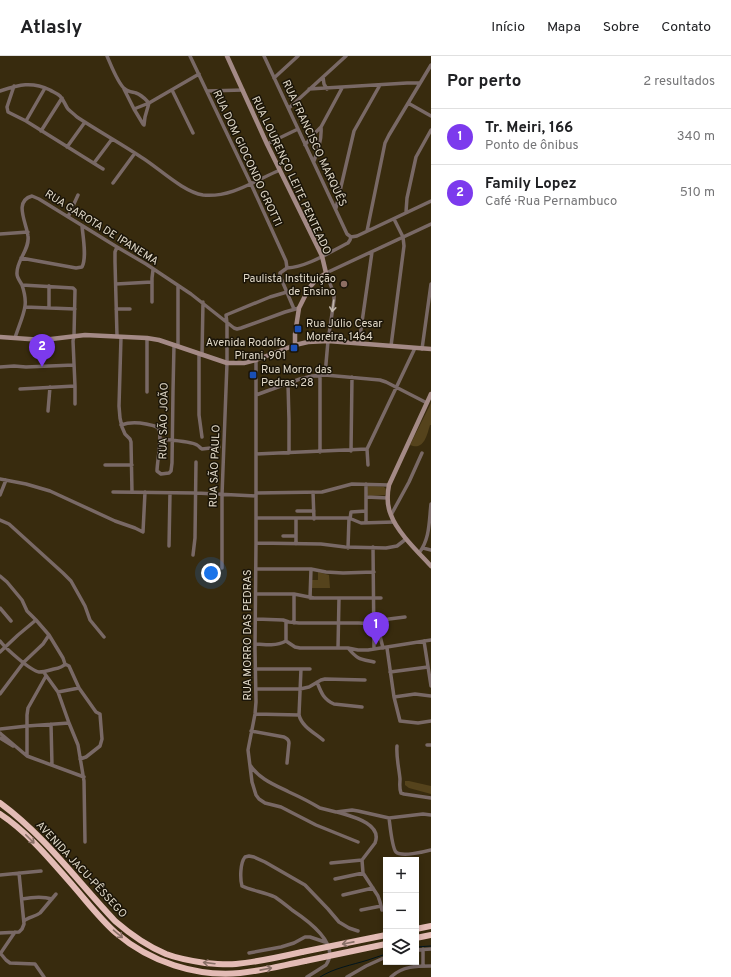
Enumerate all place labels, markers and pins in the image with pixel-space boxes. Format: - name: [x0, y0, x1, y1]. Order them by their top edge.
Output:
- place label: Paulista Instituição de Ensino: [243, 272, 336, 299]
- marker: Paulista Instituição de Ensino: [339, 279, 349, 289]
- place label: Rua Júlio Cesar Moreira, 1464: [306, 317, 383, 344]
- marker: Rua Júlio Cesar Moreira, 1464: [293, 324, 303, 334]
- pin: 2: [29, 334, 55, 367]
- place label: Avenida Rodolfo Pirani, 901: [206, 336, 286, 363]
- marker: Avenida Rodolfo Pirani, 901: [289, 343, 299, 353]
- place label: Rua Morro das Pedras, 28: [261, 363, 332, 390]
- marker: Rua Morro das Pedras, 28: [248, 370, 258, 380]
- pin: 1: [363, 612, 389, 645]

